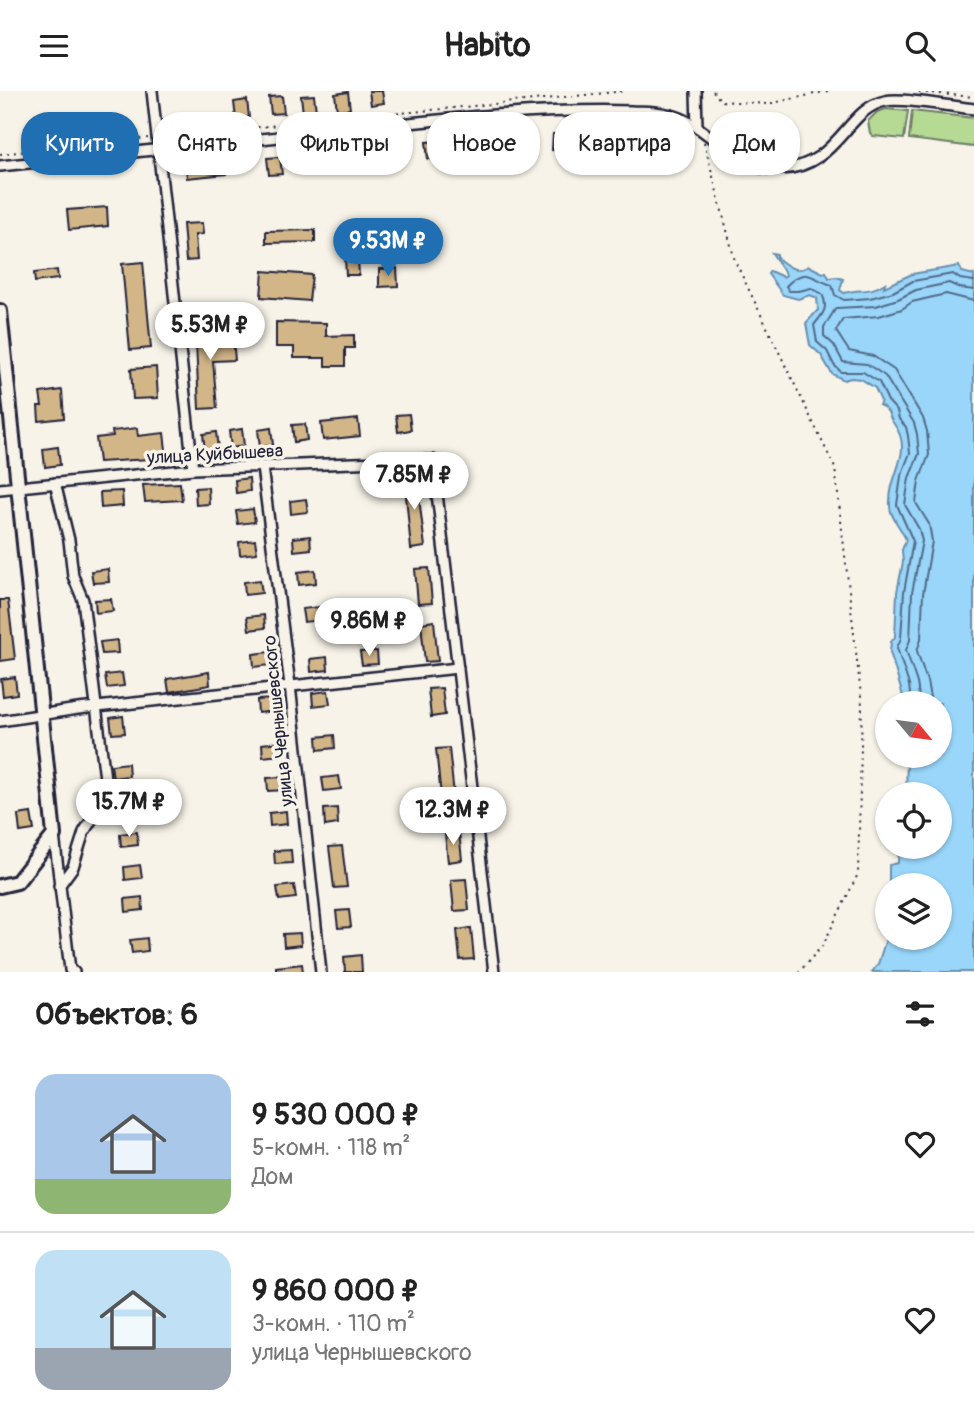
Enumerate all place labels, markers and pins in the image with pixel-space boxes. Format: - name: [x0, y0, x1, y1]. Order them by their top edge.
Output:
- pin: 9.53M ₽: [323, 219, 453, 278]
- pin: 5.53M ₽: [145, 303, 275, 362]
- pin: 7.85M ₽: [349, 453, 479, 512]
- pin: 9.86M ₽: [304, 599, 434, 658]
- pin: 15.7M ₽: [64, 779, 194, 839]
- pin: 12.3M ₽: [388, 787, 518, 847]

